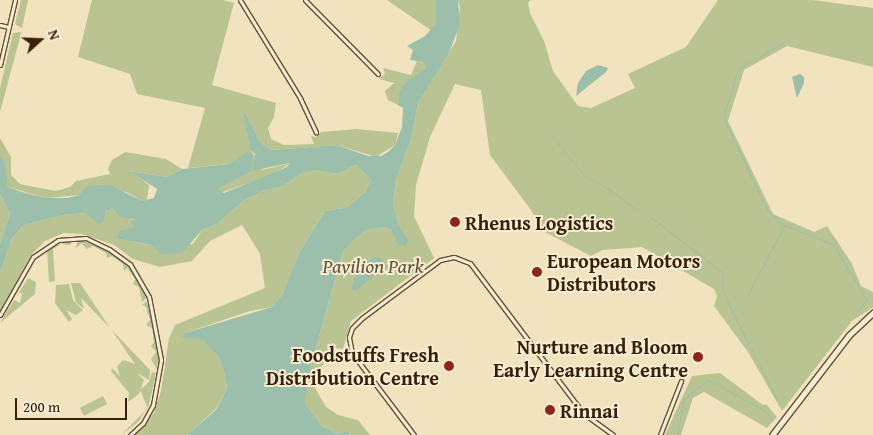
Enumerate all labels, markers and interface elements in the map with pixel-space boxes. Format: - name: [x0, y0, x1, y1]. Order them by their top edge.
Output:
- north arrow: [15, 15, 65, 65]
- text: N: [43, 27, 65, 43]
- place label: Rhenus Logistics: [465, 210, 613, 234]
- marker: Rhenus Logistics: [449, 216, 461, 228]
- place label: European Motors Distributors: [547, 248, 700, 295]
- park label: Pavilion Park: [322, 253, 424, 277]
- marker: European Motors Distributors: [531, 266, 543, 278]
- place label: Nurture and Bloom Early Learning Centre: [493, 334, 688, 381]
- place label: Foodstuffs Fresh Distribution Centre: [266, 342, 439, 389]
- marker: Nurture and Bloom Early Learning Centre: [692, 351, 704, 363]
- marker: Foodstuffs Fresh Distribution Centre: [443, 360, 455, 372]
- scale bar: [18, 388, 130, 420]
- text: 200 m: [23, 396, 60, 417]
- place label: Rinnai: [560, 398, 619, 422]
- marker: Rinnai: [544, 404, 556, 416]

